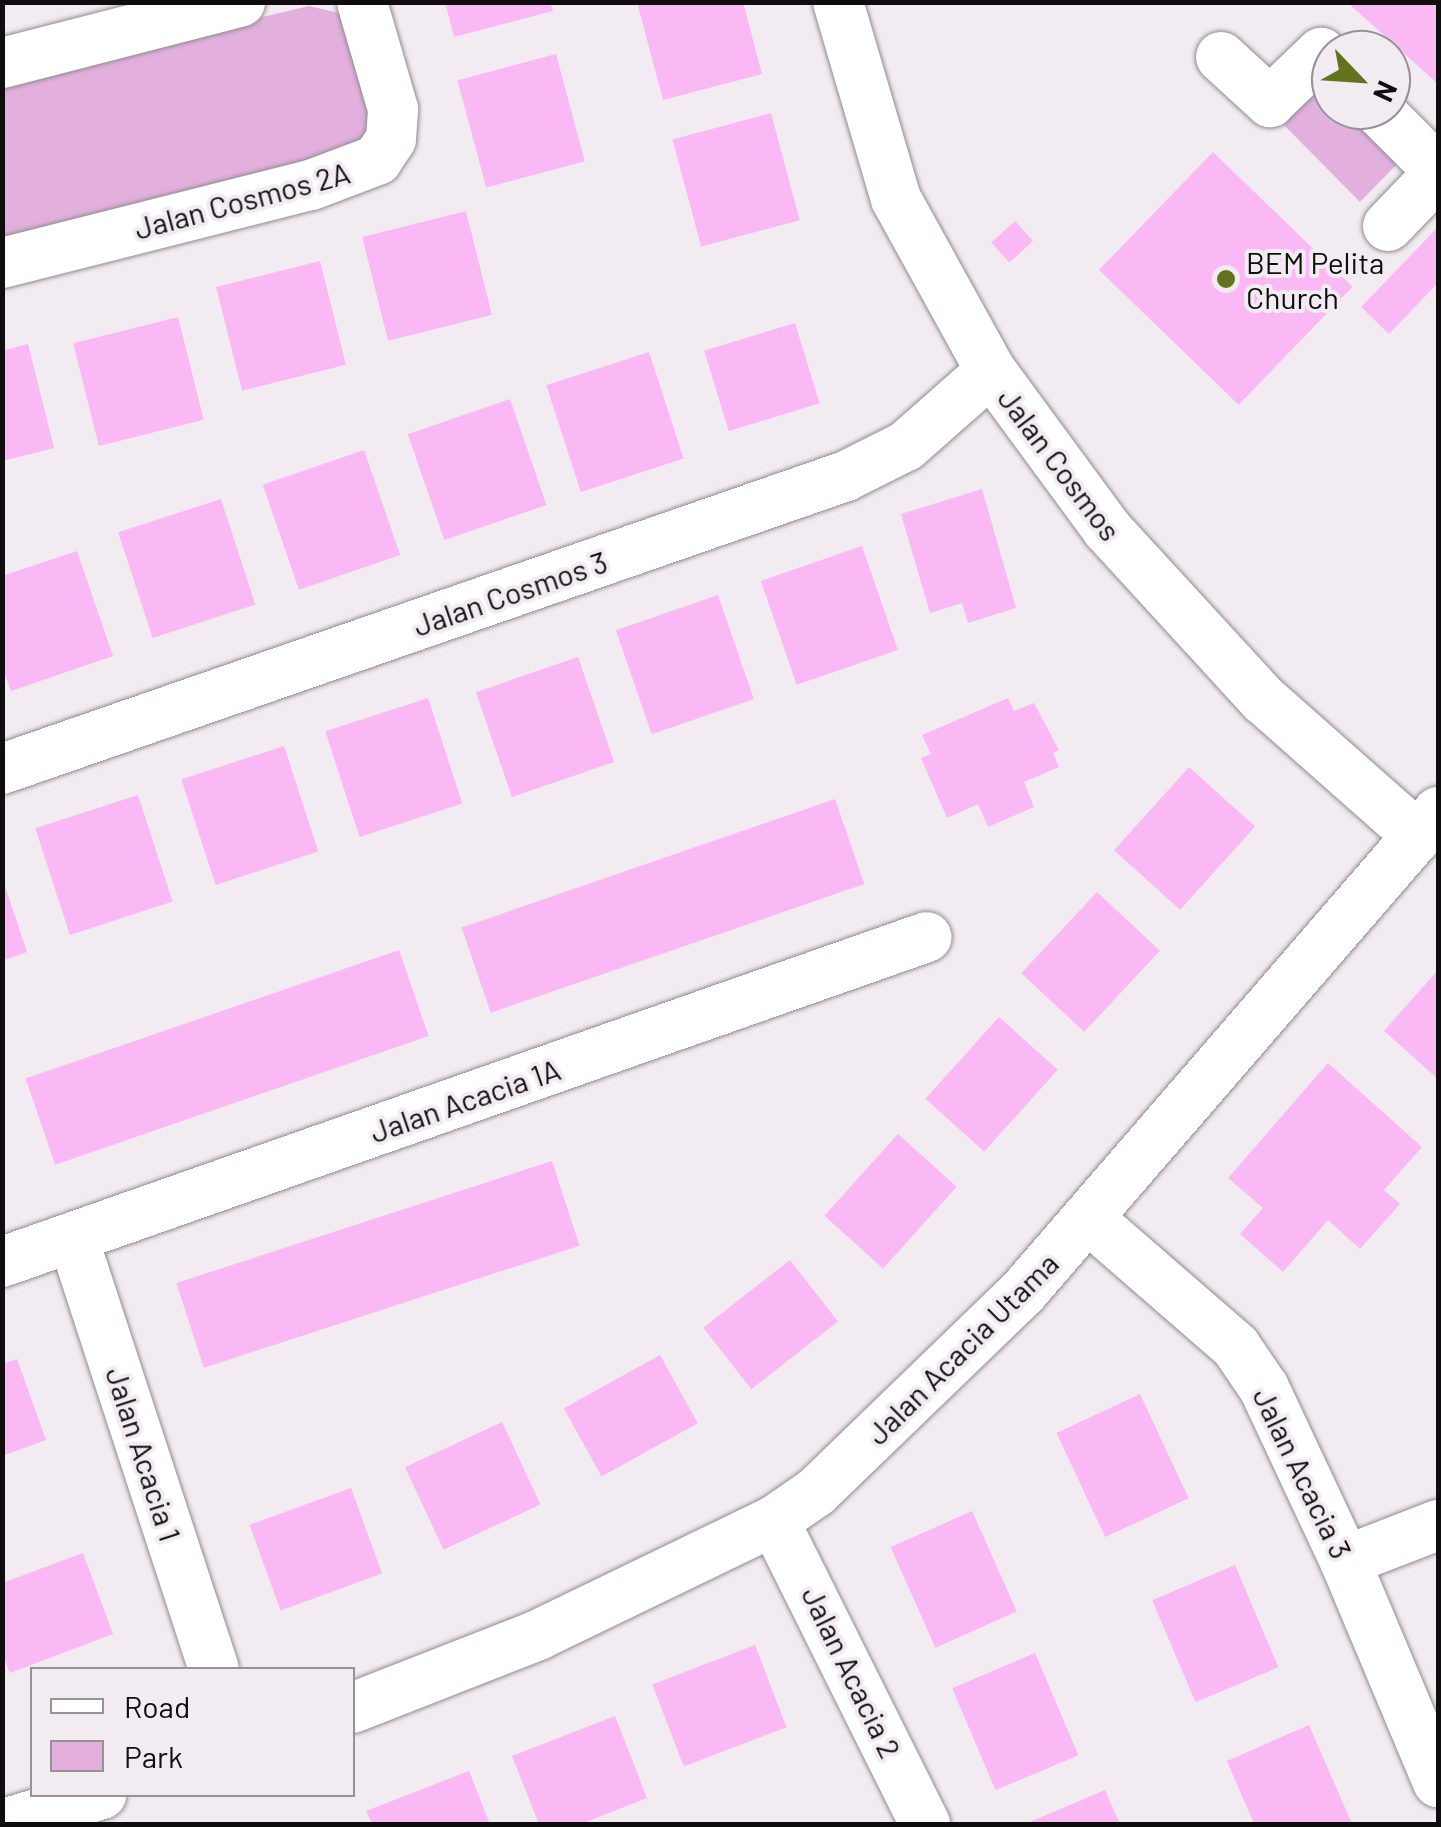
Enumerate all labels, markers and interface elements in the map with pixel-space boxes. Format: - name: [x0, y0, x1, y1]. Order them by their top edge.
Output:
- north arrow: [1311, 30, 1411, 130]
- text: N: [1367, 76, 1406, 107]
- street label: Jalan Cosmos 2A: [130, 154, 354, 246]
- place label: BEM Pelita Church: [1246, 244, 1384, 314]
- marker: BEM Pelita Church: [1215, 268, 1237, 290]
- street label: Jalan Cosmos: [991, 381, 1129, 547]
- street label: Jalan Cosmos 3: [408, 543, 612, 643]
- street label: Jalan Acacia 1A: [365, 1051, 565, 1149]
- street label: Jalan Acacia Utama: [859, 1245, 1065, 1451]
- street label: Jalan Acacia 1: [99, 1362, 189, 1546]
- street label: Jalan Acacia 3: [1246, 1382, 1360, 1564]
- street label: Jalan Acacia 2: [795, 1580, 909, 1764]
- legend: [30, 1667, 355, 1797]
- text: Road: [124, 1688, 190, 1724]
- text: Park: [124, 1738, 183, 1774]

